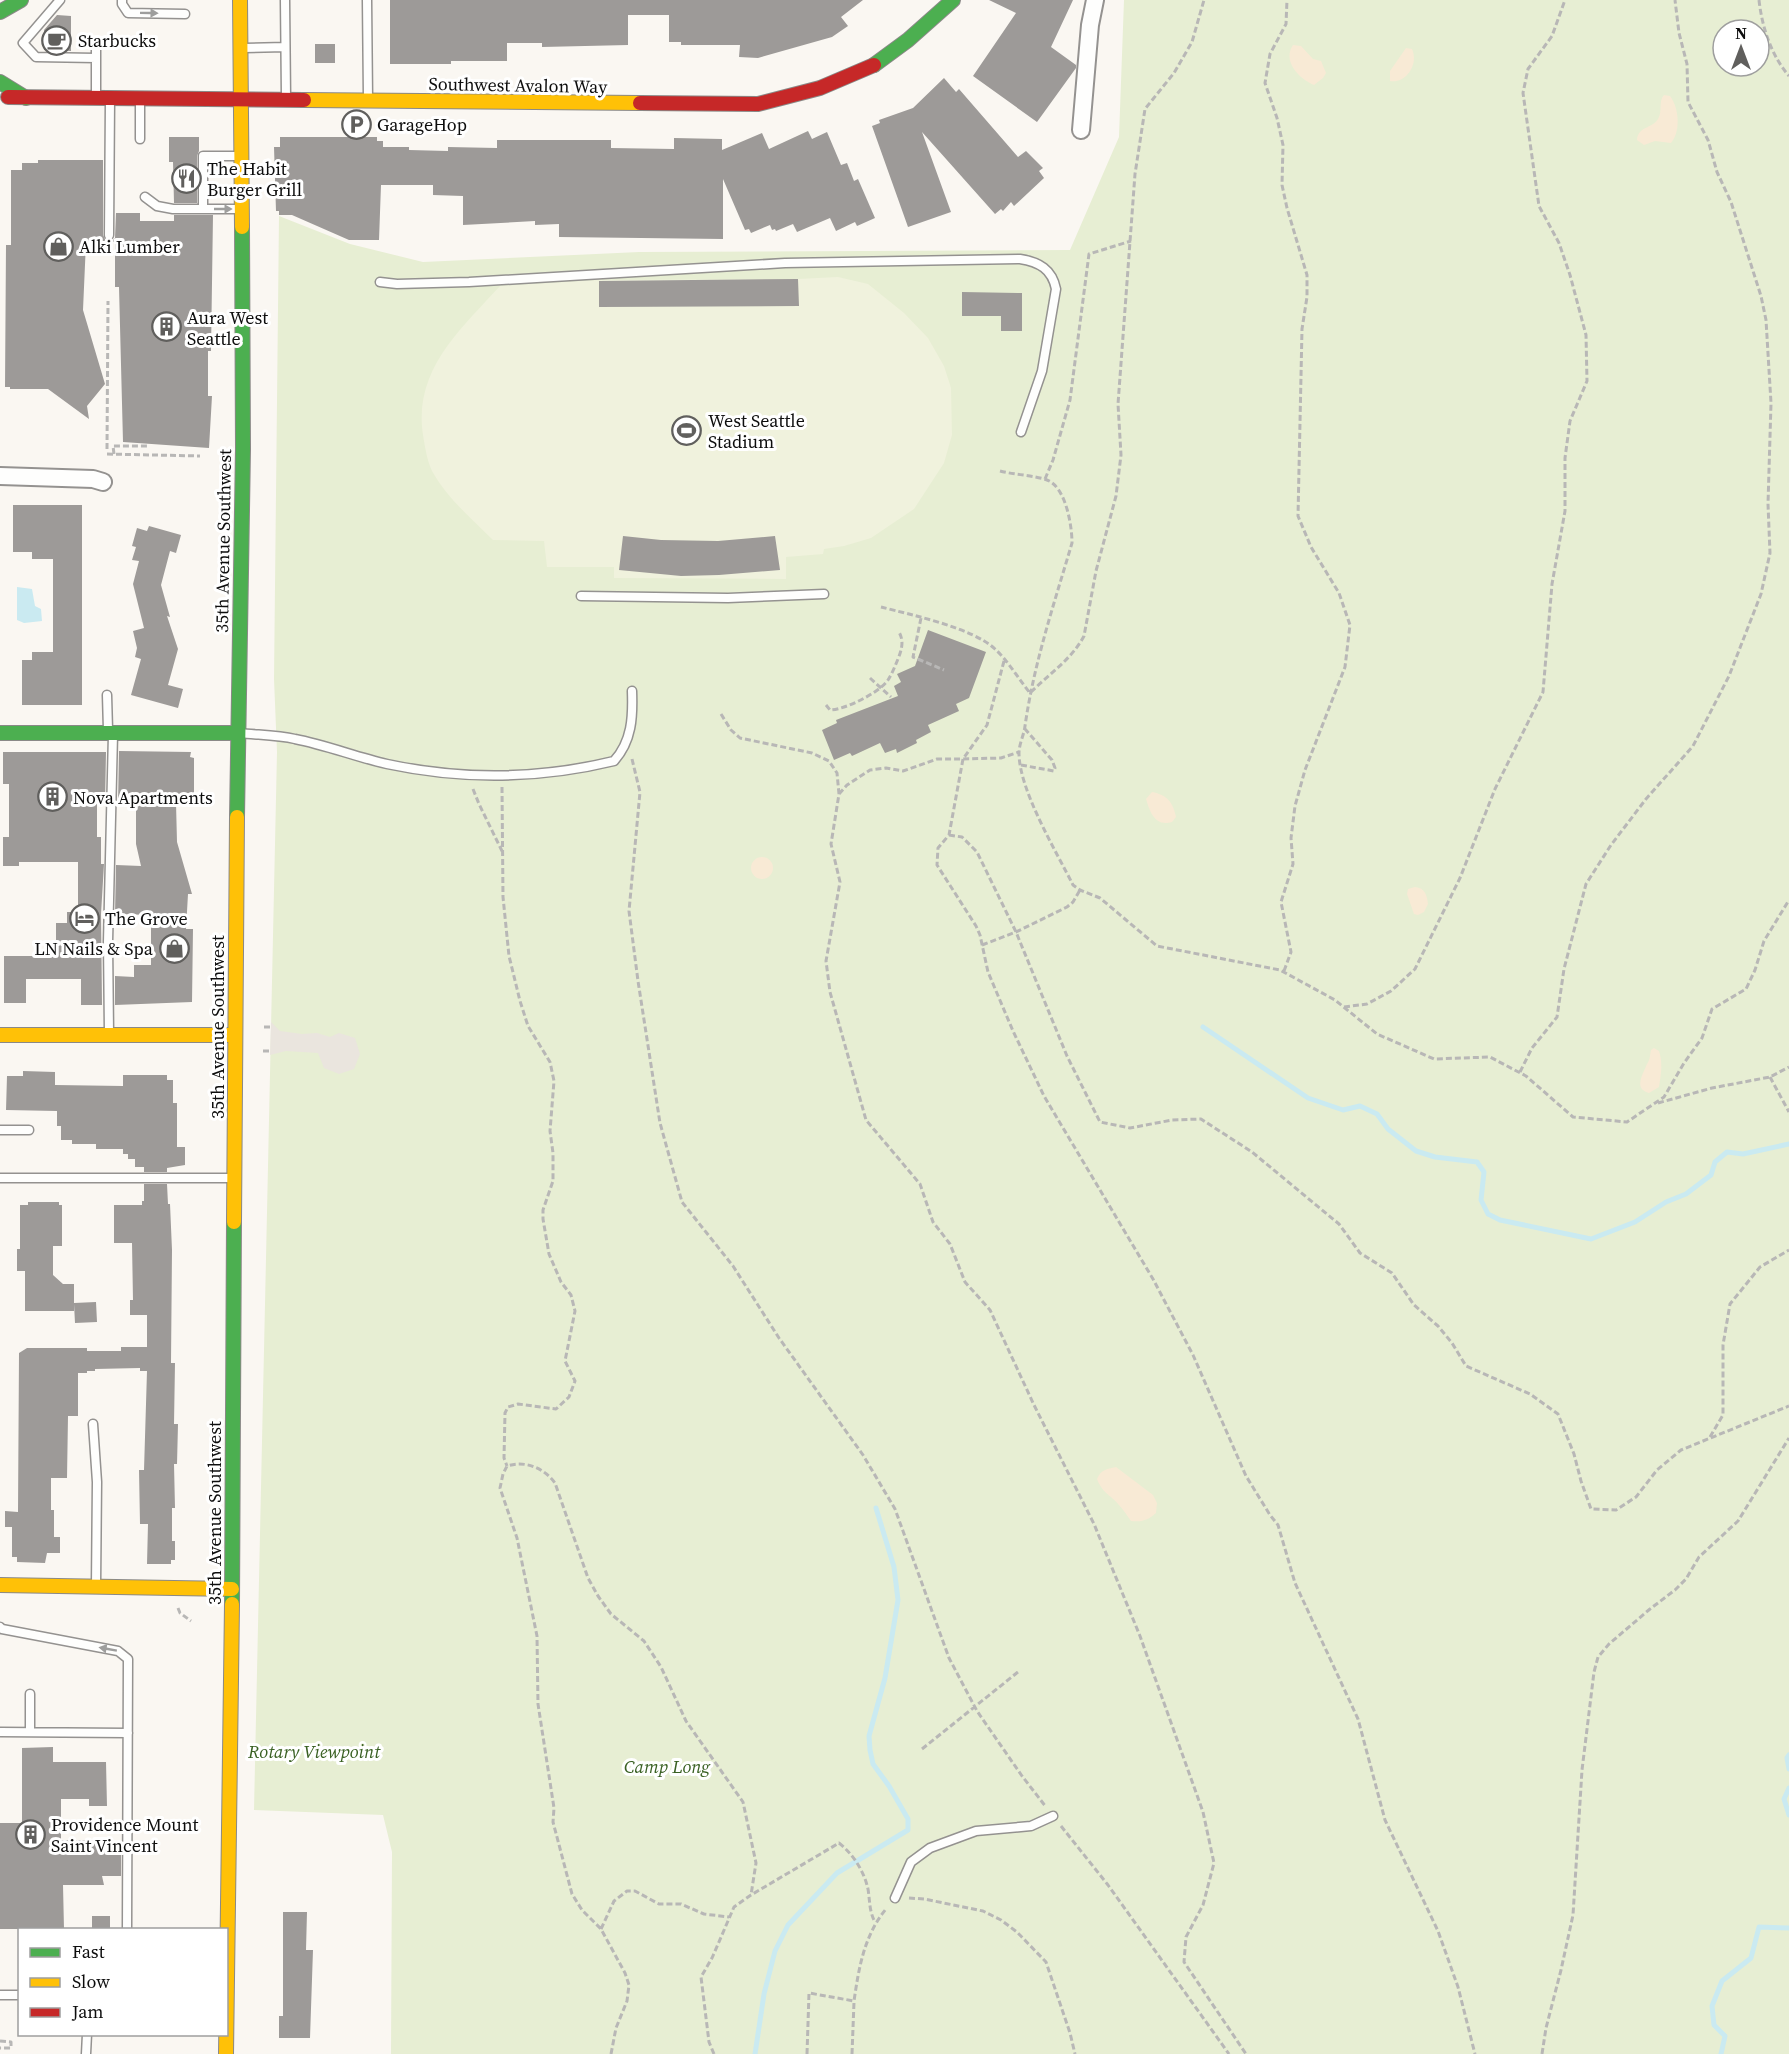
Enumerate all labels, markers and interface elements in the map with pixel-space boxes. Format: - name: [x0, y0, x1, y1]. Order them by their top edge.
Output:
- one-way arrow: [140, 8, 159, 18]
- north arrow: [1711, 18, 1771, 78]
- text: N: [1735, 22, 1747, 44]
- cafe icon: Starbucks: [41, 24, 73, 56]
- place label: Starbucks: [78, 28, 156, 53]
- street label: Southwest Avalon Way: [428, 71, 608, 99]
- parking icon: GarageHop: [340, 108, 372, 140]
- place label: GarageHop: [377, 112, 467, 137]
- place label: The Habit Burger Grill: [207, 156, 302, 202]
- restaurant icon: The Habit Burger Grill: [170, 162, 202, 194]
- one-way arrow: [213, 204, 232, 214]
- shop icon: Alki Lumber: [42, 230, 74, 262]
- place label: Alki Lumber: [79, 234, 180, 259]
- place label: Aura West Seattle: [187, 305, 268, 351]
- building icon: Aura West Seattle: [150, 311, 182, 343]
- place label: West Seattle Stadium: [708, 408, 805, 454]
- sports icon: West Seattle Stadium: [671, 414, 703, 446]
- street label: 35th Avenue Southwest: [209, 449, 237, 633]
- building icon: Nova Apartments: [36, 781, 68, 813]
- place label: Nova Apartments: [73, 785, 213, 810]
- hotel icon: The Grove: [68, 902, 100, 934]
- place label: The Grove: [105, 906, 188, 931]
- shop icon: LN Nails & Spa: [158, 932, 190, 964]
- street label: 35th Avenue Southwest: [205, 935, 230, 1119]
- place label: LN Nails & Spa: [34, 936, 154, 961]
- street label: 35th Avenue Southwest: [202, 1421, 227, 1605]
- one-way arrow: [98, 1644, 117, 1653]
- park label: Rotary Viewpoint: [247, 1739, 381, 1764]
- park label: Camp Long: [624, 1754, 711, 1779]
- place label: Providence Mount Saint Vincent: [51, 1812, 199, 1858]
- building icon: Providence Mount Saint Vincent: [14, 1818, 46, 1850]
- legend: [18, 1928, 228, 2036]
- text: Fast: [72, 1939, 105, 1964]
- text: Slow: [72, 1969, 110, 1994]
- text: Jam: [71, 1999, 104, 2024]

